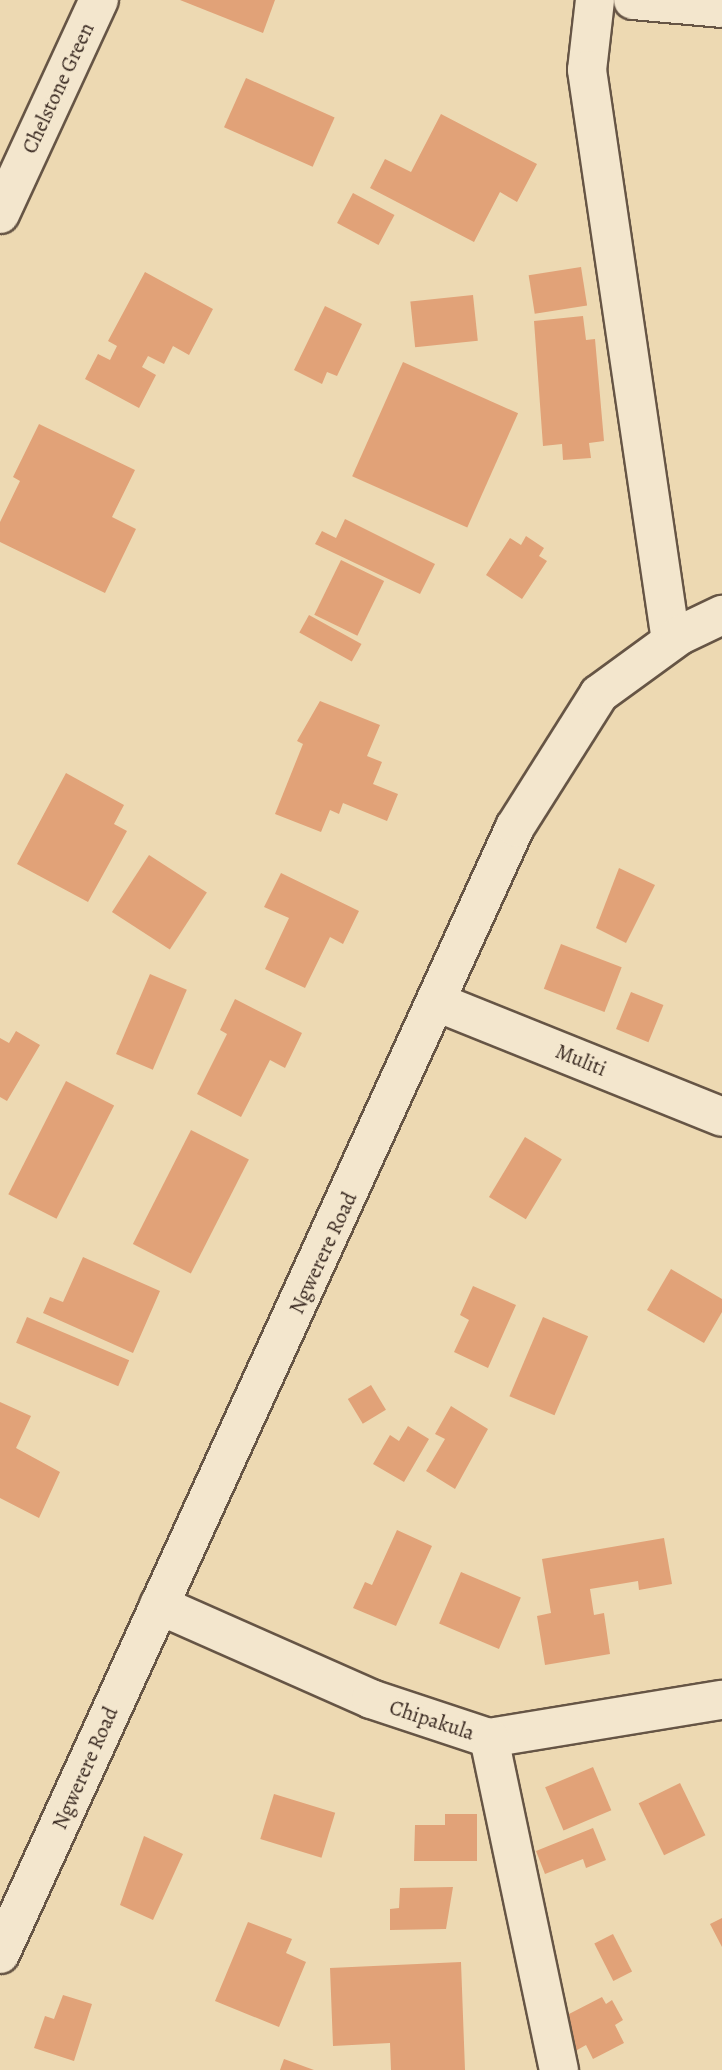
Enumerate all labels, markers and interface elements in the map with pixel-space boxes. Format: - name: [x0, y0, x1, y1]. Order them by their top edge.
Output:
- street label: Chelstone Green: [17, 19, 99, 157]
- street label: Muliti: [552, 1038, 610, 1082]
- street label: Ngwerere Road: [284, 1188, 362, 1318]
- street label: Chipakula: [386, 1694, 478, 1746]
- street label: Ngwerere Road: [47, 1703, 123, 1833]

